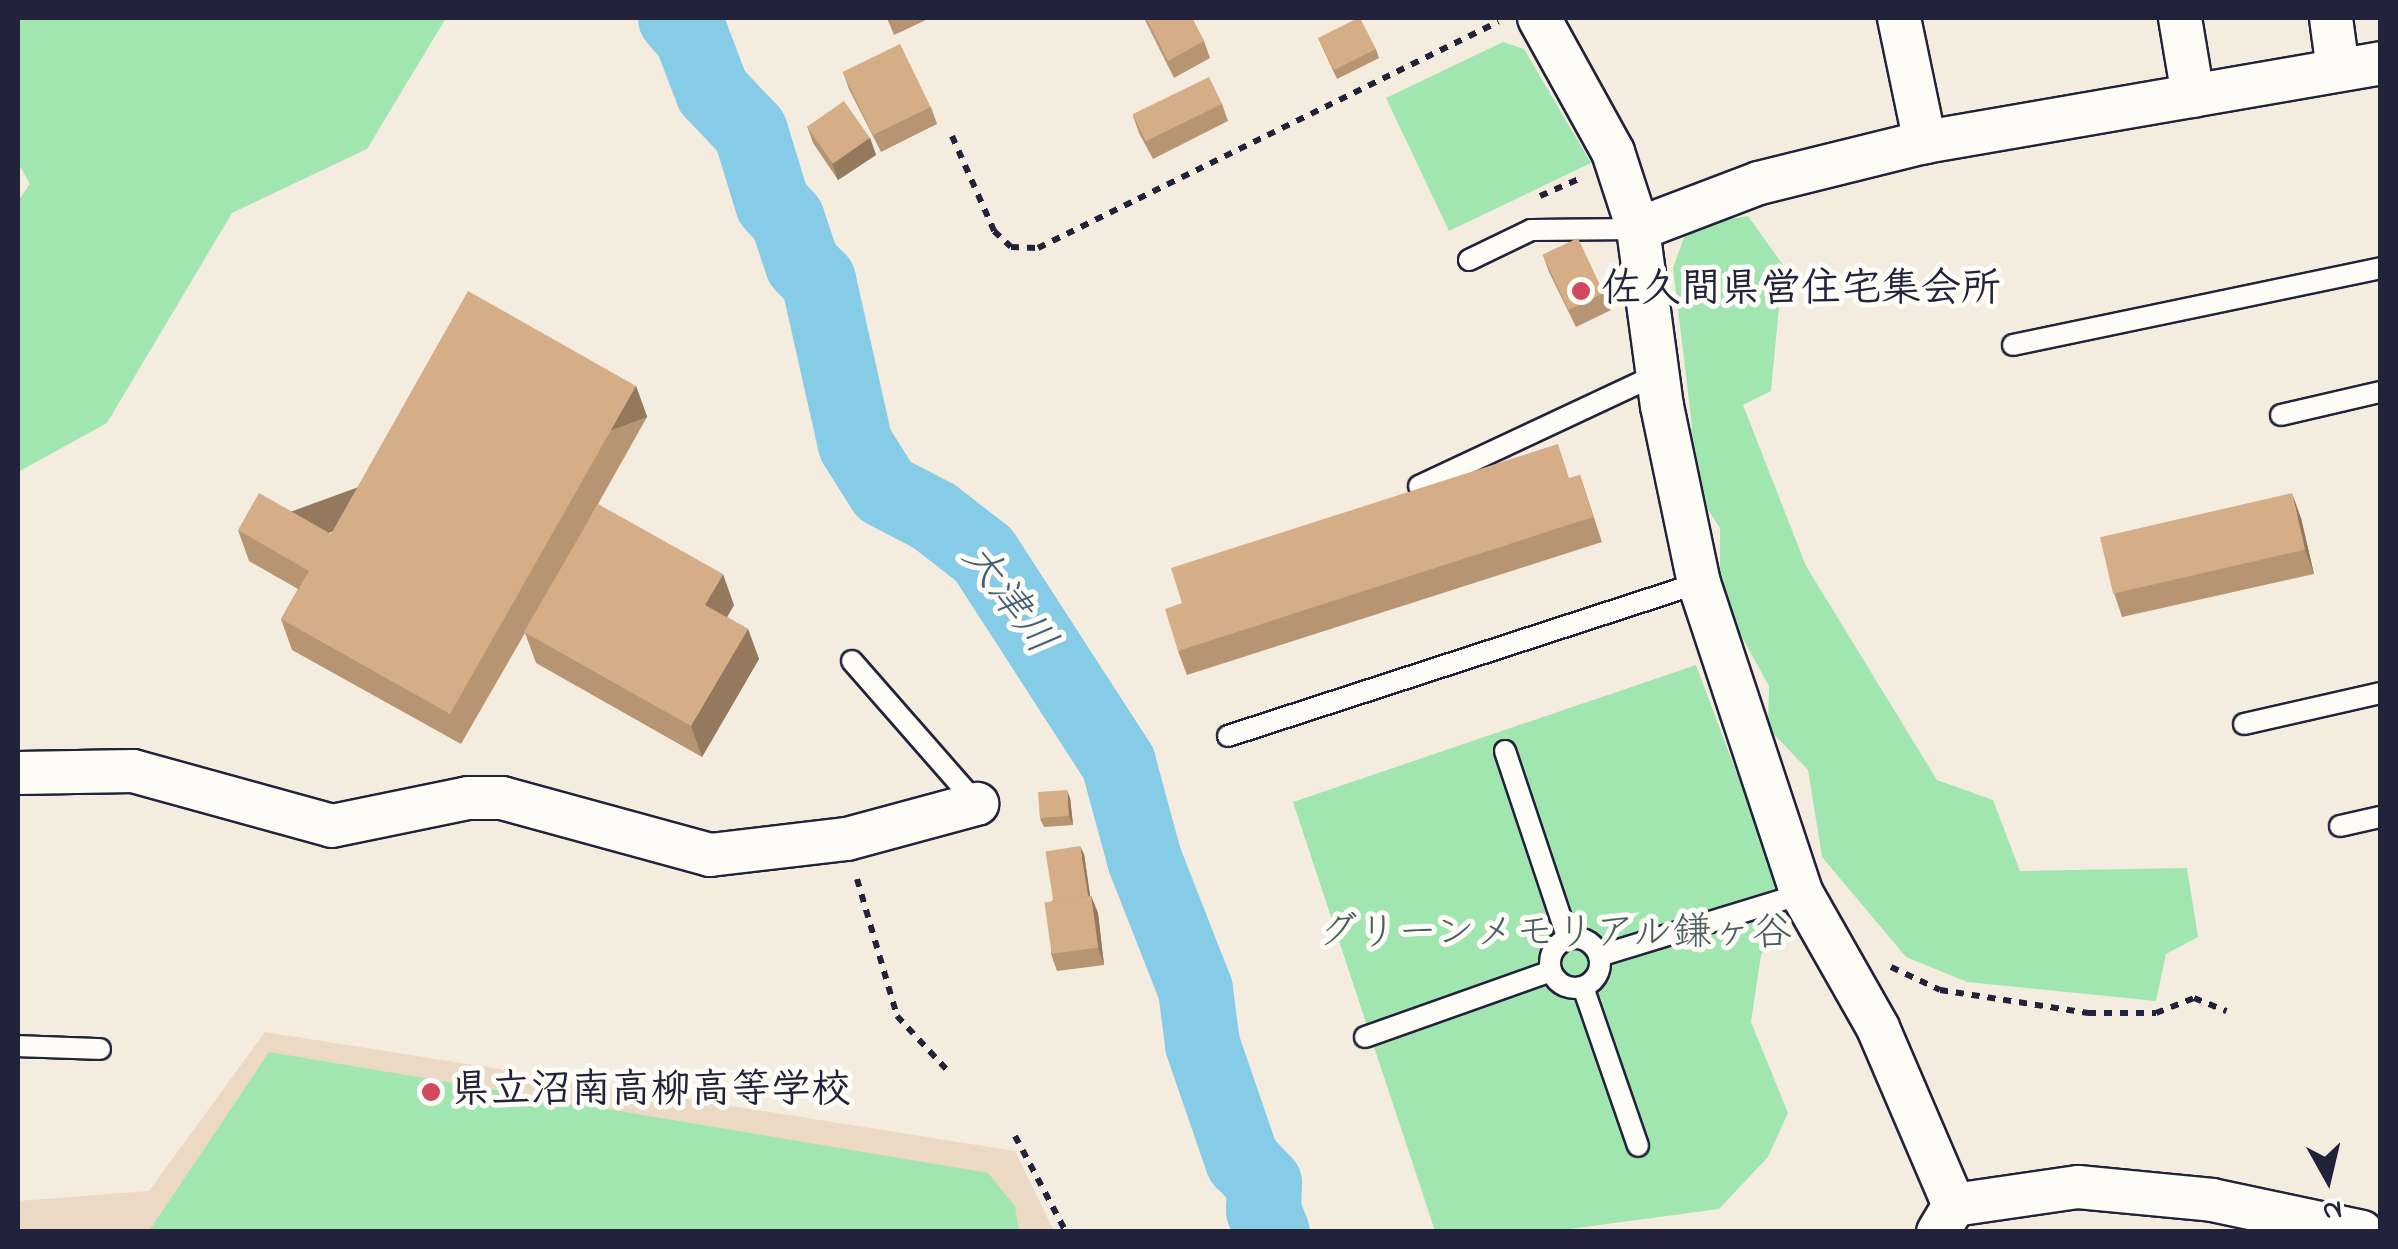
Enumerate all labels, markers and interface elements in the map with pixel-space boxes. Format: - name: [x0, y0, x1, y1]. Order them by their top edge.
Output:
- place label: 佐久間県営住宅集会所: [1601, 267, 2001, 315]
- marker: 佐久間県営住宅集会所: [1570, 280, 1592, 302]
- water label: 大津川: [949, 535, 1065, 665]
- park label: グリーンメモリアル鎌ヶ谷: [1315, 911, 1795, 959]
- place label: 県立沼南高柳高等学校: [451, 1068, 851, 1116]
- marker: 県立沼南高柳高等学校: [420, 1081, 442, 1103]
- north arrow: [2278, 1129, 2378, 1229]
- text: N: [2320, 1188, 2344, 1231]

